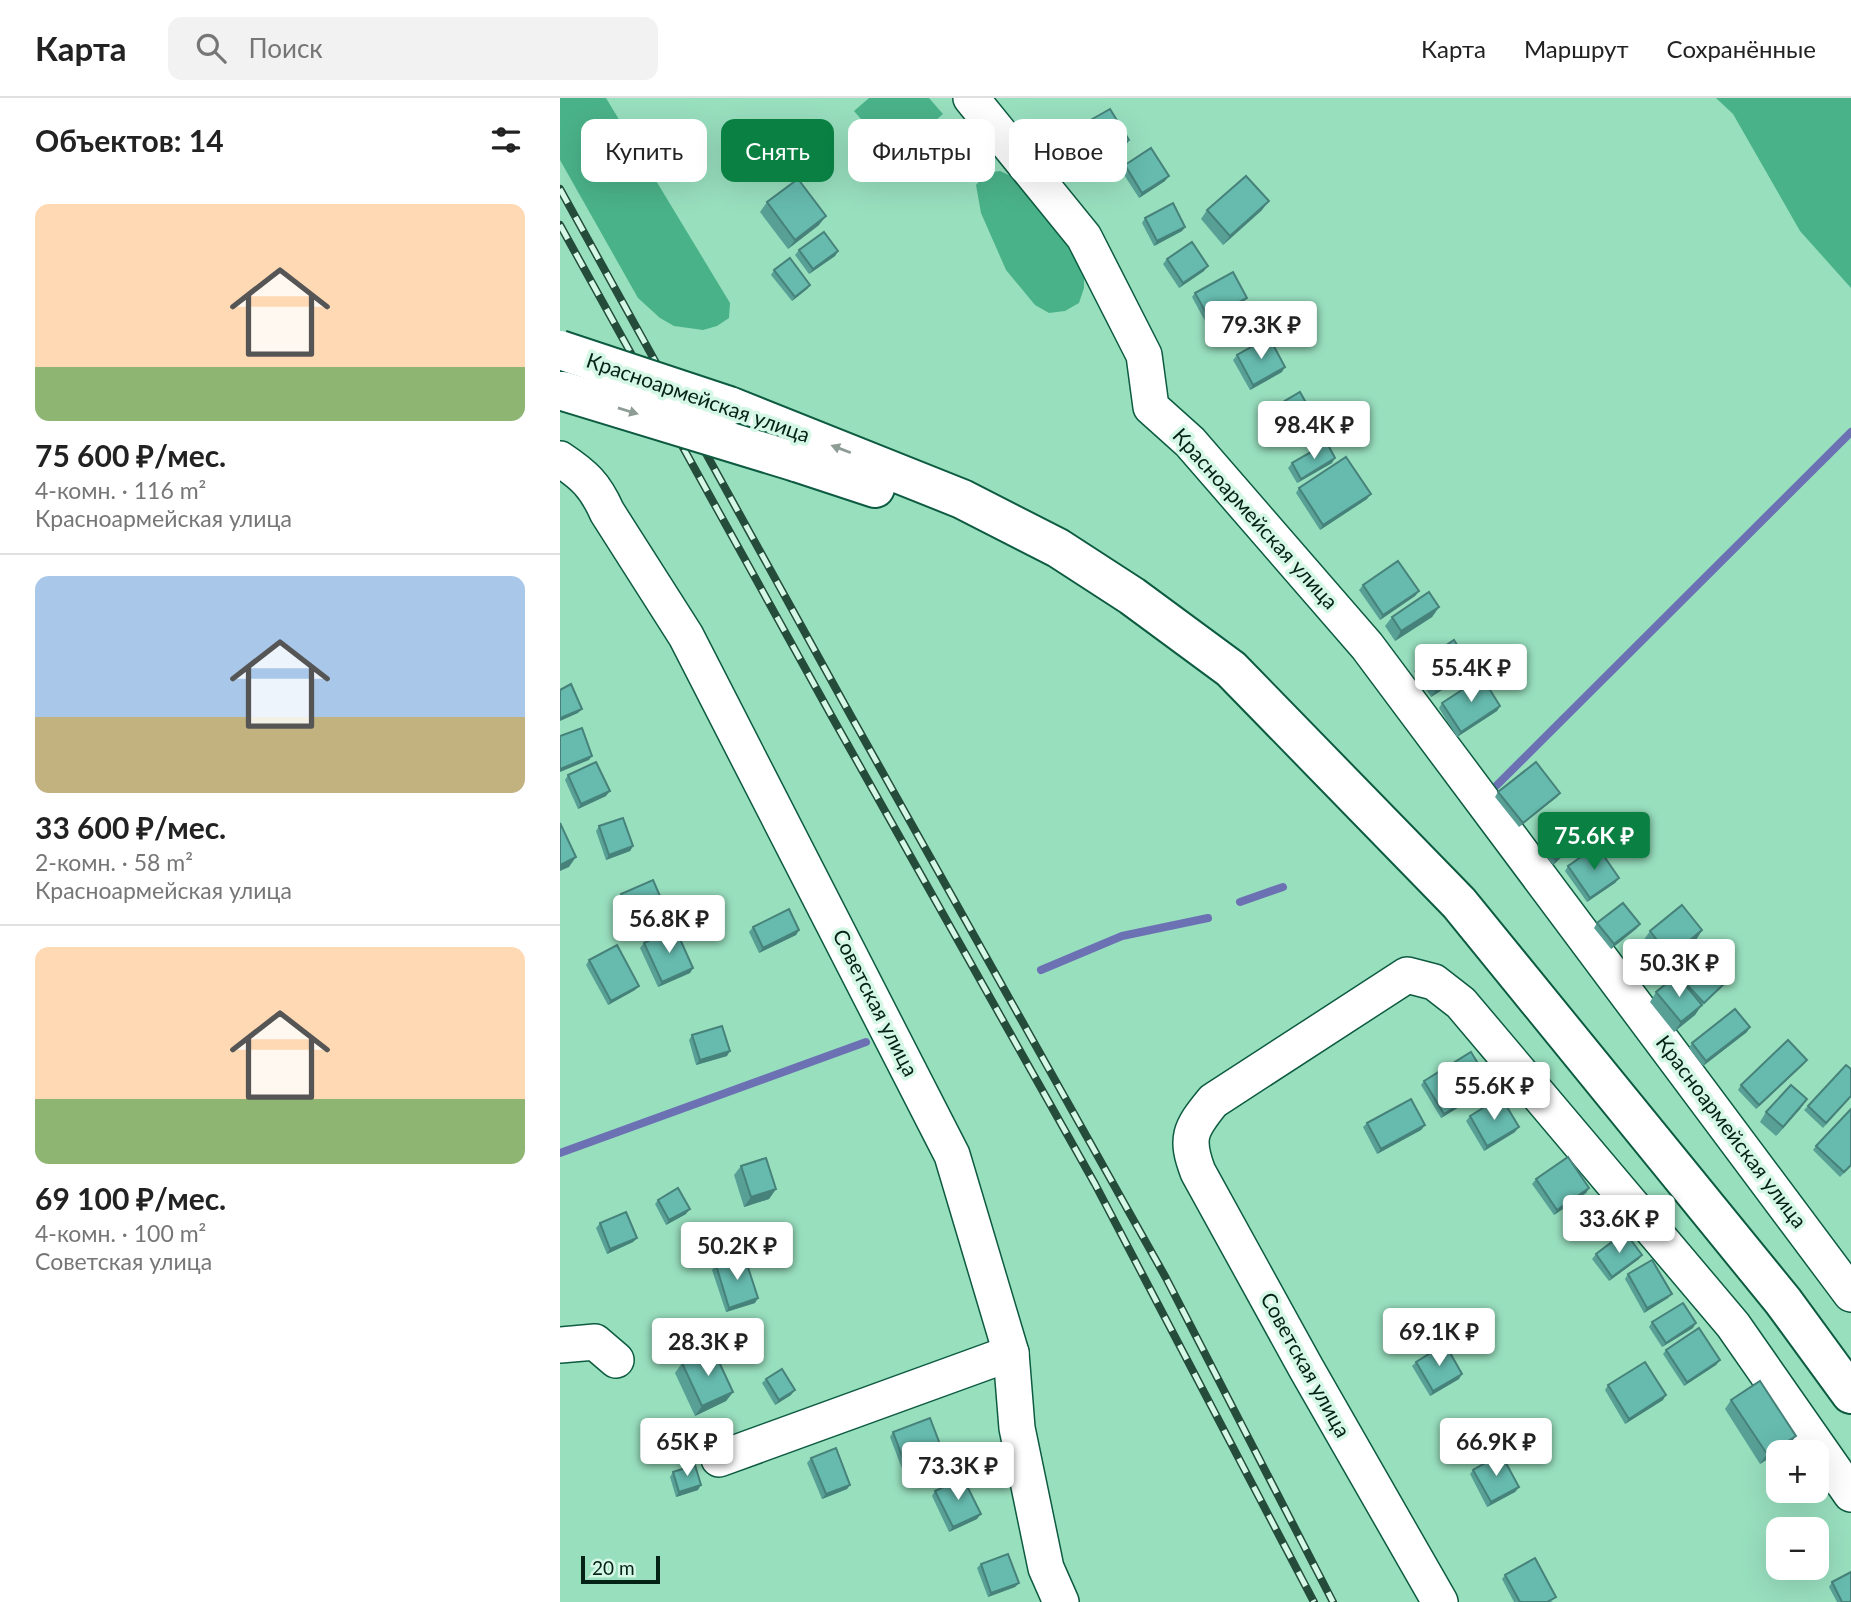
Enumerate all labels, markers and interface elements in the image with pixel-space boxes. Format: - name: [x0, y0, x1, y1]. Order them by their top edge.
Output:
- search box: [168, 17, 658, 80]
- text: Карта: [35, 28, 126, 68]
- icon: search: [192, 29, 230, 67]
- text: Поиск: [248, 32, 323, 64]
- text: Карта: [1421, 34, 1486, 63]
- text: Маршрут: [1524, 34, 1629, 63]
- text: Сохранённые: [1667, 34, 1816, 63]
- chip: Купить: [581, 119, 707, 182]
- chip: Снять: [721, 119, 834, 182]
- chip: Фильтры: [848, 119, 995, 182]
- chip: Новое: [1009, 119, 1127, 182]
- icon: filters: [487, 121, 525, 159]
- text: Объектов: 14: [35, 122, 224, 158]
- icon: home: [217, 249, 343, 375]
- pin: 79.3K ₽: [1196, 302, 1326, 361]
- text: 79.3K ₽: [1221, 310, 1301, 338]
- street label: Красноармейская улица: [584, 347, 813, 447]
- pin: 98.4K ₽: [1249, 402, 1379, 461]
- one-way arrow: [618, 406, 639, 417]
- text: 98.4K ₽: [1274, 410, 1354, 438]
- street label: Красноармейская улица: [1168, 422, 1344, 613]
- text: 75 600 ₽/мес.: [35, 437, 226, 473]
- one-way arrow: [830, 443, 851, 454]
- text: 4-комн. · 116 m²: [35, 476, 206, 504]
- text: Красноармейская улица: [35, 504, 292, 532]
- icon: home: [217, 621, 343, 747]
- pin: 55.4K ₽: [1406, 644, 1536, 704]
- text: 55.4K ₽: [1431, 653, 1511, 681]
- text: 33 600 ₽/мес.: [35, 809, 226, 845]
- pin: 75.6K ₽: [1529, 812, 1659, 872]
- text: 75.6K ₽: [1554, 821, 1634, 849]
- text: 2-комн. · 58 m²: [35, 848, 193, 876]
- text: Красноармейская улица: [35, 876, 292, 904]
- pin: 56.8K ₽: [604, 896, 734, 955]
- text: 56.8K ₽: [629, 904, 709, 932]
- street label: Советская улица: [828, 925, 924, 1080]
- pin: 50.3K ₽: [1614, 940, 1744, 999]
- text: 50.3K ₽: [1639, 948, 1719, 976]
- icon: home: [217, 992, 343, 1118]
- street label: Красноармейская улица: [1652, 1030, 1813, 1232]
- pin: 55.6K ₽: [1429, 1062, 1559, 1122]
- text: 55.6K ₽: [1454, 1071, 1534, 1099]
- text: 69 100 ₽/мес.: [35, 1180, 226, 1216]
- pin: 33.6K ₽: [1554, 1196, 1684, 1255]
- text: 33.6K ₽: [1579, 1204, 1659, 1232]
- text: 4-комн. · 100 m²: [35, 1219, 206, 1247]
- pin: 50.2K ₽: [672, 1222, 802, 1282]
- text: 50.2K ₽: [697, 1231, 777, 1259]
- text: Советская улица: [35, 1247, 212, 1275]
- street label: Советская улица: [1256, 1287, 1356, 1441]
- pin: 69.1K ₽: [1374, 1308, 1504, 1368]
- text: 69.1K ₽: [1399, 1317, 1479, 1345]
- pin: 28.3K ₽: [643, 1318, 773, 1378]
- text: 28.3K ₽: [668, 1327, 748, 1355]
- pin: 65K ₽: [638, 1418, 736, 1478]
- pin: 66.9K ₽: [1431, 1418, 1561, 1478]
- text: 65K ₽: [656, 1427, 718, 1455]
- text: 66.9K ₽: [1456, 1427, 1536, 1455]
- map controls: [1766, 1440, 1829, 1580]
- button: +: [1766, 1440, 1829, 1503]
- pin: 73.3K ₽: [893, 1442, 1023, 1502]
- text: 73.3K ₽: [918, 1451, 998, 1479]
- button: −: [1766, 1517, 1829, 1580]
- scale bar: [581, 1553, 660, 1585]
- text: 20 m: [592, 1556, 635, 1579]

